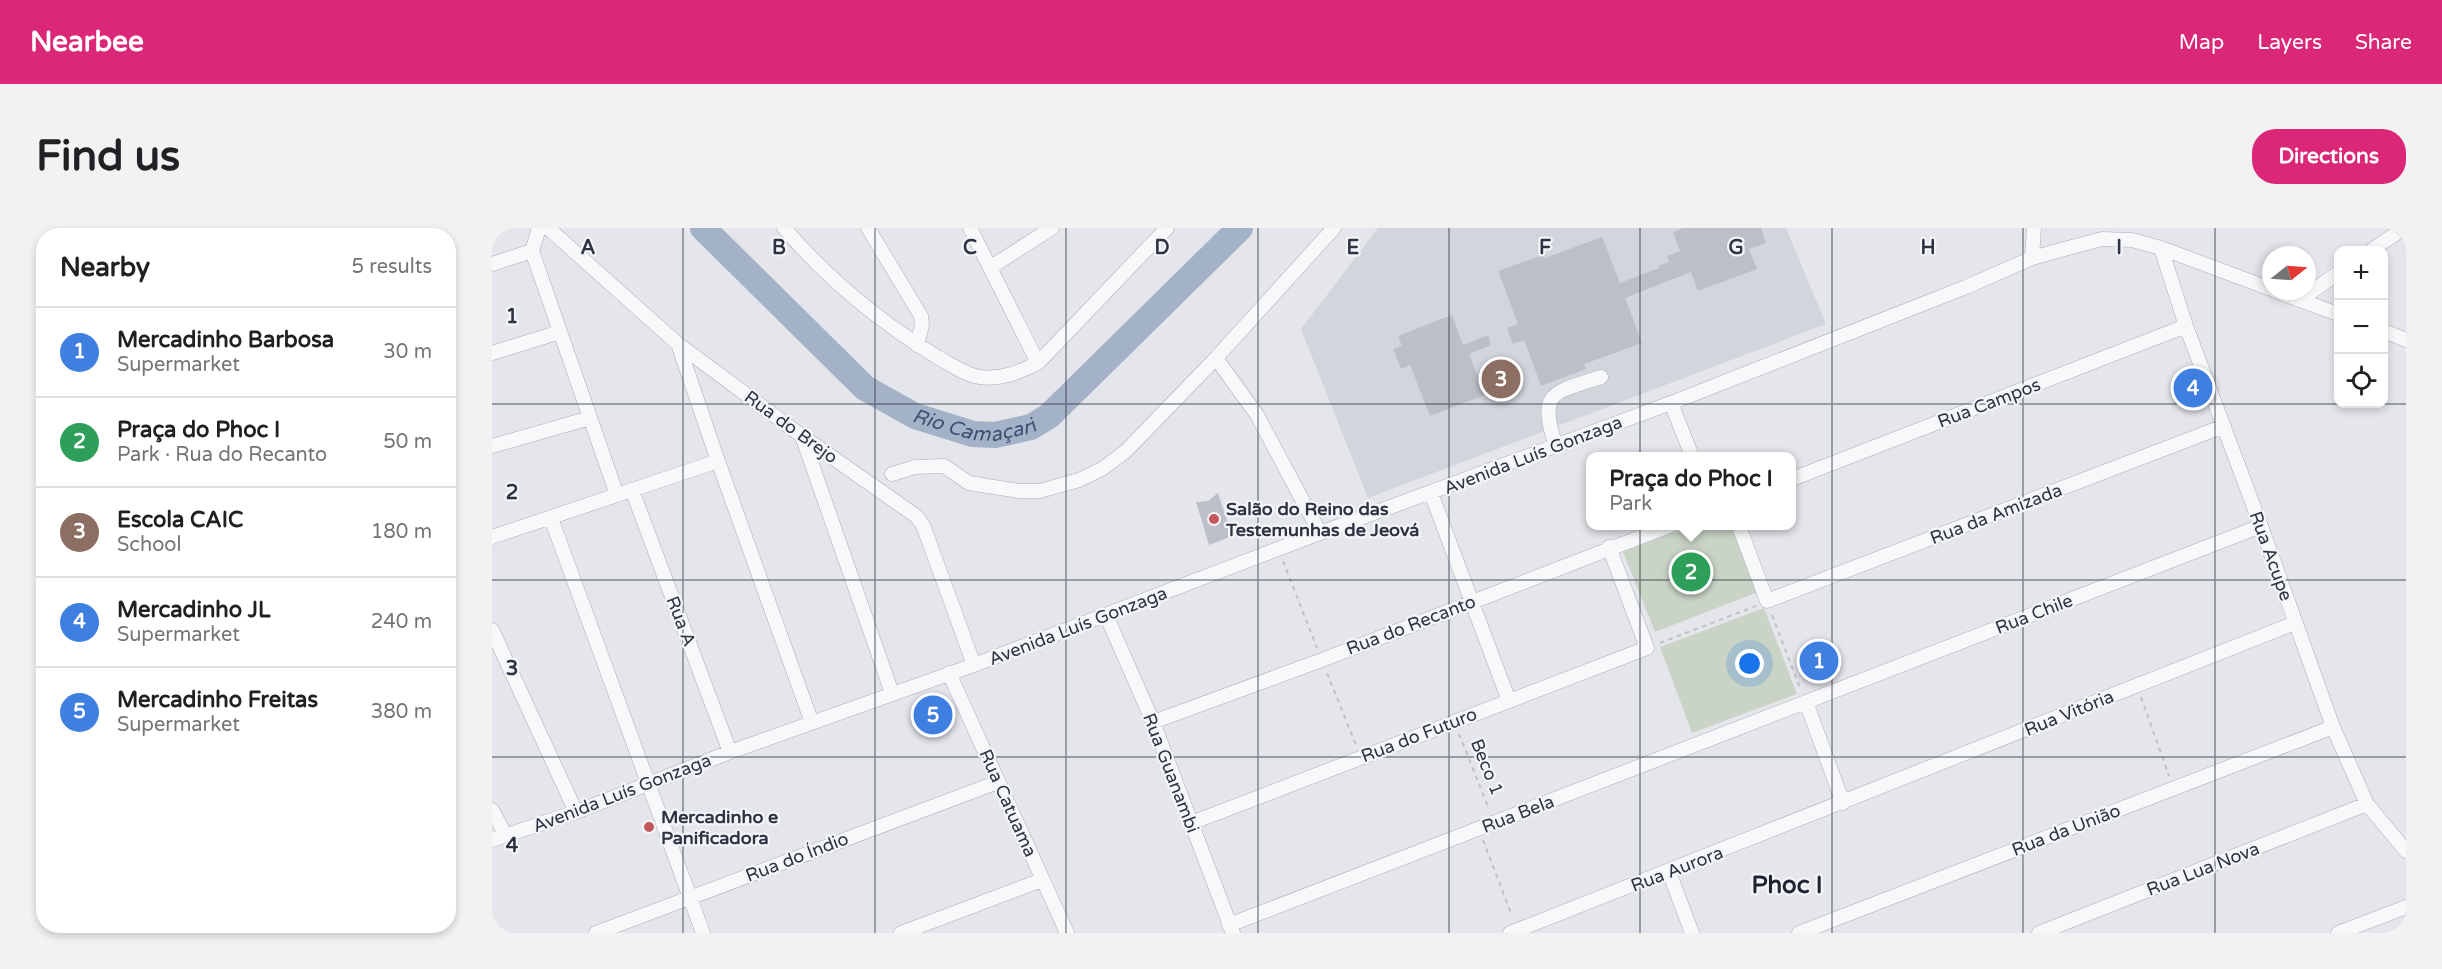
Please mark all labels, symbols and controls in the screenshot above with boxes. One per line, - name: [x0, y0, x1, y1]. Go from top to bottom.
- text: Nearbee: [30, 25, 144, 59]
- text: Map: [2179, 30, 2224, 55]
- text: Layers: [2257, 30, 2322, 55]
- text: Share: [2355, 30, 2412, 55]
- button: Directions: [2252, 129, 2406, 184]
- text: Find us: [36, 131, 180, 182]
- text: A: [581, 236, 596, 260]
- text: B: [772, 236, 786, 260]
- text: C: [963, 236, 977, 260]
- text: D: [1154, 236, 1170, 260]
- text: E: [1347, 236, 1360, 260]
- text: F: [1539, 236, 1551, 260]
- text: G: [1728, 236, 1744, 260]
- text: H: [1920, 236, 1936, 260]
- text: I: [2116, 236, 2122, 260]
- north arrow: [2262, 246, 2316, 300]
- map controls: [2334, 246, 2388, 408]
- button: +: [2334, 246, 2388, 300]
- text: Nearby: [60, 252, 150, 283]
- text: 5 results: [352, 255, 432, 279]
- button: −: [2334, 300, 2388, 354]
- text: 1: [506, 305, 518, 329]
- text: Mercadinho Barbosa: [117, 327, 334, 353]
- text: 1: [73, 340, 86, 364]
- text: 30 m: [383, 340, 432, 364]
- text: Supermarket: [117, 353, 240, 377]
- button: locate: [2334, 354, 2388, 408]
- pin: 3: [1482, 356, 1520, 402]
- pin: 4: [2174, 366, 2212, 410]
- street label: Rua Campos: [1934, 373, 2044, 433]
- street label: Rua do Brejo: [740, 386, 842, 468]
- water label: Rio Camaçari: [910, 404, 1044, 448]
- street label: Avenida Luís Gonzaga: [1441, 411, 1625, 499]
- text: Praça do Phoc I: [117, 417, 280, 443]
- text: 2: [73, 430, 86, 454]
- text: 50 m: [383, 430, 432, 454]
- text: Park · Rua do Recanto: [117, 443, 327, 467]
- popup: [1586, 452, 1796, 530]
- text: Praça do Phoc I: [1609, 466, 1773, 492]
- street label: Rua da Amizada: [1927, 479, 2065, 549]
- text: 2: [506, 481, 518, 505]
- text: Park: [1609, 492, 1652, 516]
- place label: Salão do Reino das Testemunhas de Jeová: [1225, 498, 1419, 541]
- text: Escola CAIC: [117, 507, 243, 533]
- street label: Rua Acupe: [2245, 508, 2297, 604]
- marker: Salão do Reino das Testemunhas de Jeová: [1207, 512, 1221, 526]
- text: 3: [73, 520, 86, 544]
- text: 180 m: [371, 520, 432, 544]
- text: School: [117, 533, 181, 557]
- pin: 2: [1672, 550, 1710, 594]
- street label: Avenida Luís Gonzaga: [986, 582, 1170, 670]
- street label: Rua Chile: [1992, 589, 2076, 639]
- street label: Rua do Recanto: [1343, 590, 1479, 660]
- street label: Rua A: [661, 593, 701, 649]
- text: Mercadinho JL: [117, 597, 271, 623]
- text: 4: [73, 610, 86, 634]
- text: 240 m: [371, 610, 432, 634]
- text: Supermarket: [117, 623, 240, 647]
- pin: 1: [1800, 638, 1838, 684]
- your location: [1735, 649, 1764, 678]
- text: 3: [506, 657, 518, 681]
- street label: Rua Vitória: [2021, 685, 2117, 741]
- text: Mercadinho Freitas: [117, 687, 318, 713]
- pin: 5: [914, 692, 952, 738]
- text: 5: [73, 700, 86, 724]
- text: 380 m: [371, 700, 432, 724]
- street label: Rua do Futuro: [1358, 703, 1480, 767]
- street label: Rua Guanambi: [1138, 710, 1204, 836]
- text: Supermarket: [117, 713, 240, 737]
- street label: Beco 1: [1466, 736, 1508, 798]
- street label: Rua Catuama: [974, 746, 1042, 860]
- street label: Avenida Luís Gonzaga: [530, 749, 714, 837]
- street label: Rua Bela: [1479, 790, 1557, 838]
- street label: Rua da União: [2009, 799, 2123, 861]
- place label: Mercadinho e Panificadora: [661, 806, 778, 849]
- marker: Mercadinho e Panificadora: [642, 820, 656, 834]
- street label: Rua do Índio: [743, 827, 852, 887]
- text: 4: [506, 834, 519, 858]
- street label: Rua Lua Nova: [2143, 837, 2263, 901]
- street label: Rua Aurora: [1628, 841, 1726, 897]
- district label: Phoc I: [1751, 871, 1823, 900]

